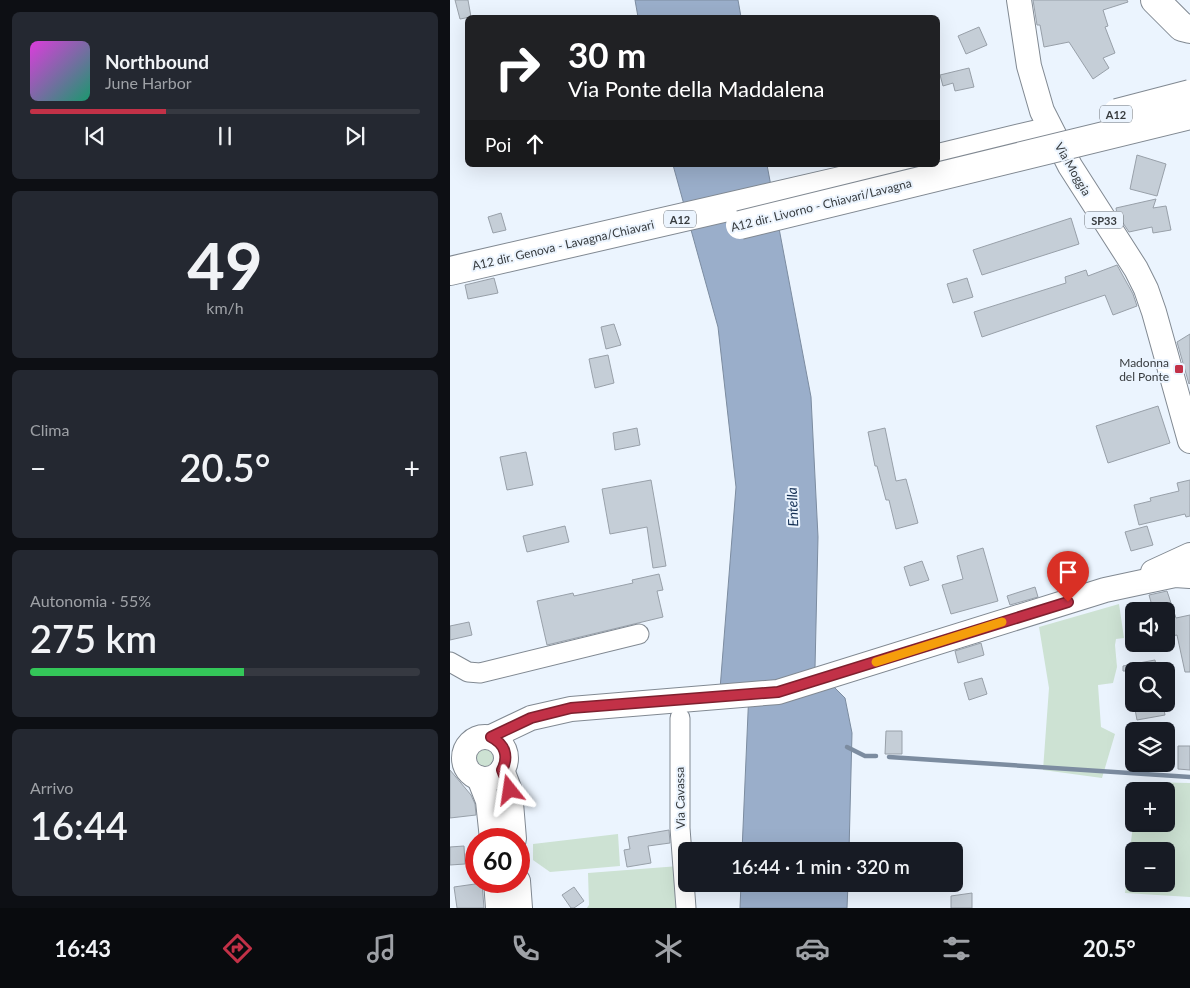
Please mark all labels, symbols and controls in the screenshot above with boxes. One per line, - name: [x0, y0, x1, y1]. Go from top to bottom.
- text: 30 m: [568, 33, 646, 75]
- icon: right: [485, 35, 550, 100]
- text: Northbound: [105, 50, 209, 73]
- text: June Harbor: [105, 73, 192, 92]
- text: Via Ponte della Maddalena: [568, 75, 825, 102]
- road number: A12: [1100, 106, 1132, 122]
- icon: previous: [81, 122, 109, 150]
- icon: pause: [211, 122, 239, 150]
- icon: next: [341, 122, 369, 150]
- icon: ahead: [521, 130, 549, 158]
- text: Poi: [485, 133, 511, 156]
- street label: Via Moggia: [1052, 140, 1094, 198]
- street label: A12 dir. Livorno - Chiavari/Lavagna: [729, 175, 913, 235]
- road number: A12: [664, 210, 696, 228]
- road number: SP33: [1085, 212, 1123, 228]
- street label: A12 dir. Genova - Lavagna/Chiavari: [470, 217, 656, 273]
- text: 49: [187, 226, 263, 304]
- text: km/h: [206, 298, 244, 317]
- place label: Madonna del Ponte: [1119, 355, 1169, 384]
- marker: Madonna del Ponte: [1173, 363, 1185, 375]
- text: Clima: [30, 420, 69, 439]
- text: 20.5°: [180, 444, 270, 490]
- text: −: [30, 451, 46, 485]
- text: +: [404, 451, 420, 485]
- water label: Entella: [783, 487, 801, 527]
- pin: [1047, 551, 1089, 602]
- icon: arrive: [1054, 558, 1082, 586]
- text: Autonomia · 55%: [30, 591, 151, 610]
- map controls: [1125, 602, 1175, 892]
- button: sound: [1125, 602, 1175, 652]
- text: 275 km: [30, 615, 157, 661]
- button: search: [1125, 662, 1175, 712]
- button: layers: [1125, 722, 1175, 772]
- position arrow: [483, 763, 535, 815]
- street label: Via Cavassa: [672, 767, 688, 829]
- text: Arrivo: [30, 778, 73, 797]
- button: +: [1125, 782, 1175, 832]
- text: 16:44: [30, 802, 128, 848]
- speed limit sign: 60: [465, 828, 530, 893]
- button: −: [1125, 842, 1175, 892]
- text: 16:44 · 1 min · 320 m: [731, 855, 910, 878]
- icon: directions: [220, 931, 255, 966]
- icon: music: [364, 931, 399, 966]
- icon: phone: [508, 931, 543, 966]
- icon: climate: [651, 931, 686, 966]
- icon: car: [795, 931, 830, 966]
- icon: filters: [939, 931, 974, 966]
- text: 16:43: [54, 935, 111, 962]
- text: 20.5°: [1083, 935, 1136, 962]

